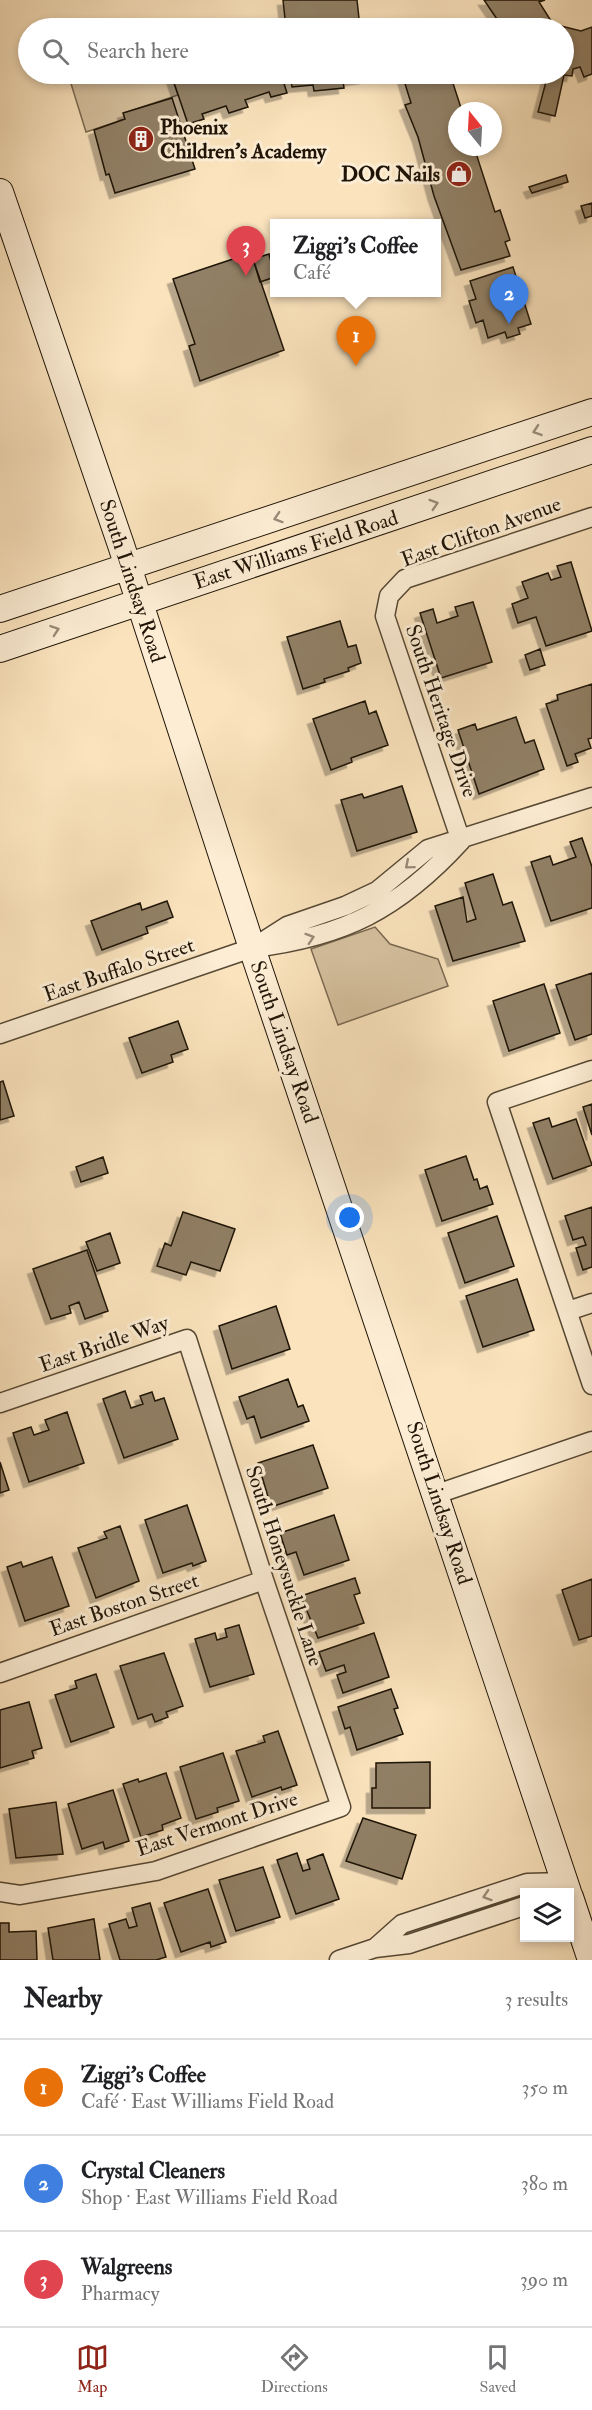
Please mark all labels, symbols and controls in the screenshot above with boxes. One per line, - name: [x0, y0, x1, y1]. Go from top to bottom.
- search box: [18, 18, 574, 84]
- icon: search: [39, 35, 72, 68]
- text: Search here: [87, 37, 189, 65]
- north arrow: [448, 102, 502, 156]
- place label: Phoenix Children's Academy: [160, 114, 327, 165]
- building icon: Phoenix Children's Academy: [126, 124, 156, 154]
- shop icon: DOC Nails: [444, 159, 474, 189]
- place label: DOC Nails: [341, 161, 440, 188]
- popup: [270, 219, 441, 297]
- pin: 3: [226, 226, 266, 276]
- text: Ziggi's Coffee: [293, 232, 418, 260]
- text: Café: [293, 260, 331, 285]
- pin: 2: [490, 274, 528, 324]
- pin: 1: [336, 316, 376, 366]
- one-way arrow: [532, 424, 543, 436]
- street label: East Clifton Avenue: [397, 490, 565, 573]
- street label: South Lindsay Road: [93, 496, 171, 667]
- one-way arrow: [428, 498, 439, 511]
- street label: East Williams Field Road: [190, 504, 402, 596]
- one-way arrow: [273, 511, 284, 523]
- street label: South Heritage Drive: [399, 621, 483, 801]
- one-way arrow: [49, 625, 60, 638]
- one-way arrow: [405, 858, 416, 869]
- street label: East Buffalo Street: [40, 931, 198, 1008]
- one-way arrow: [304, 933, 315, 945]
- street label: South Lindsay Road: [244, 957, 325, 1127]
- your location: [335, 1203, 364, 1232]
- street label: East Bridle Way: [36, 1309, 173, 1379]
- street label: South Lindsay Road: [400, 1418, 478, 1589]
- street label: South Honeysuckle Lane: [239, 1462, 329, 1670]
- street label: East Boston Street: [46, 1567, 202, 1643]
- street label: East Vermont Drive: [133, 1785, 301, 1863]
- one-way arrow: [482, 1888, 493, 1901]
- map controls: [520, 1888, 574, 1942]
- button: layers: [520, 1888, 574, 1942]
- text: Nearby: [24, 1983, 102, 2015]
- text: 3 results: [505, 1987, 568, 2012]
- text: Ziggi's Coffee: [81, 2061, 206, 2089]
- text: 1: [40, 2075, 47, 2100]
- text: 350 m: [522, 2075, 568, 2100]
- text: Café · East Williams Field Road: [81, 2089, 334, 2114]
- text: Crystal Cleaners: [81, 2157, 225, 2185]
- text: 2: [38, 2171, 49, 2196]
- text: 380 m: [521, 2171, 568, 2196]
- text: Shop · East Williams Field Road: [81, 2185, 338, 2210]
- text: Walgreens: [81, 2253, 172, 2281]
- text: 3: [40, 2267, 47, 2292]
- text: 390 m: [520, 2267, 568, 2292]
- text: Pharmacy: [81, 2281, 159, 2306]
- tab: Map: [76, 2341, 109, 2397]
- tab: Directions: [261, 2341, 328, 2397]
- tab: Saved: [480, 2341, 516, 2397]

